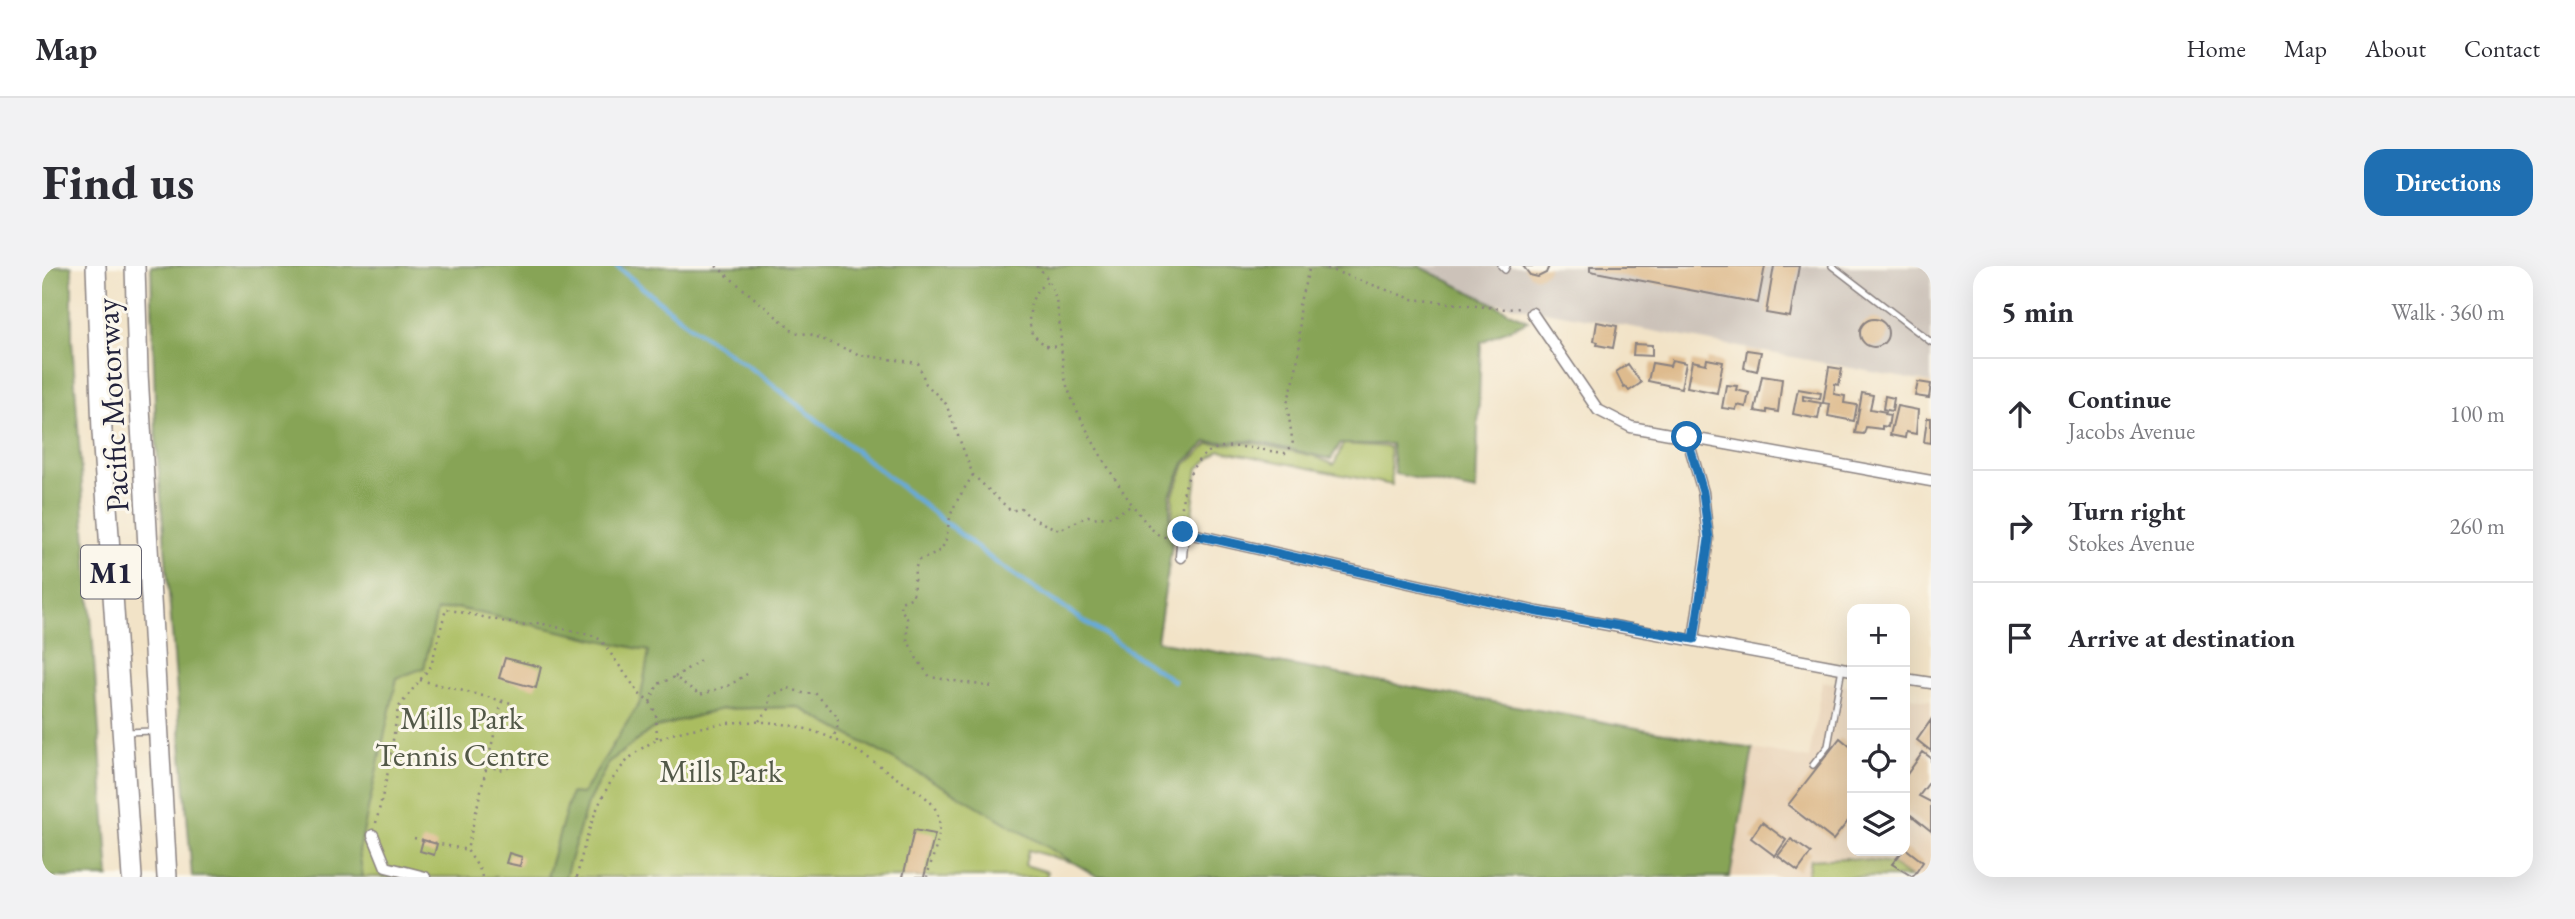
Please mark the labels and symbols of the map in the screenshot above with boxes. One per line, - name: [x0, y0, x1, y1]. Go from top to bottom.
- street label: Pacific Motorway: [85, 296, 139, 513]
- route start: [1671, 421, 1702, 452]
- route end: [1167, 516, 1198, 547]
- road number: M1: [81, 546, 141, 598]
- park label: Mills Park Tennis Centre: [375, 697, 549, 776]
- park label: Mills Park: [659, 750, 784, 792]

